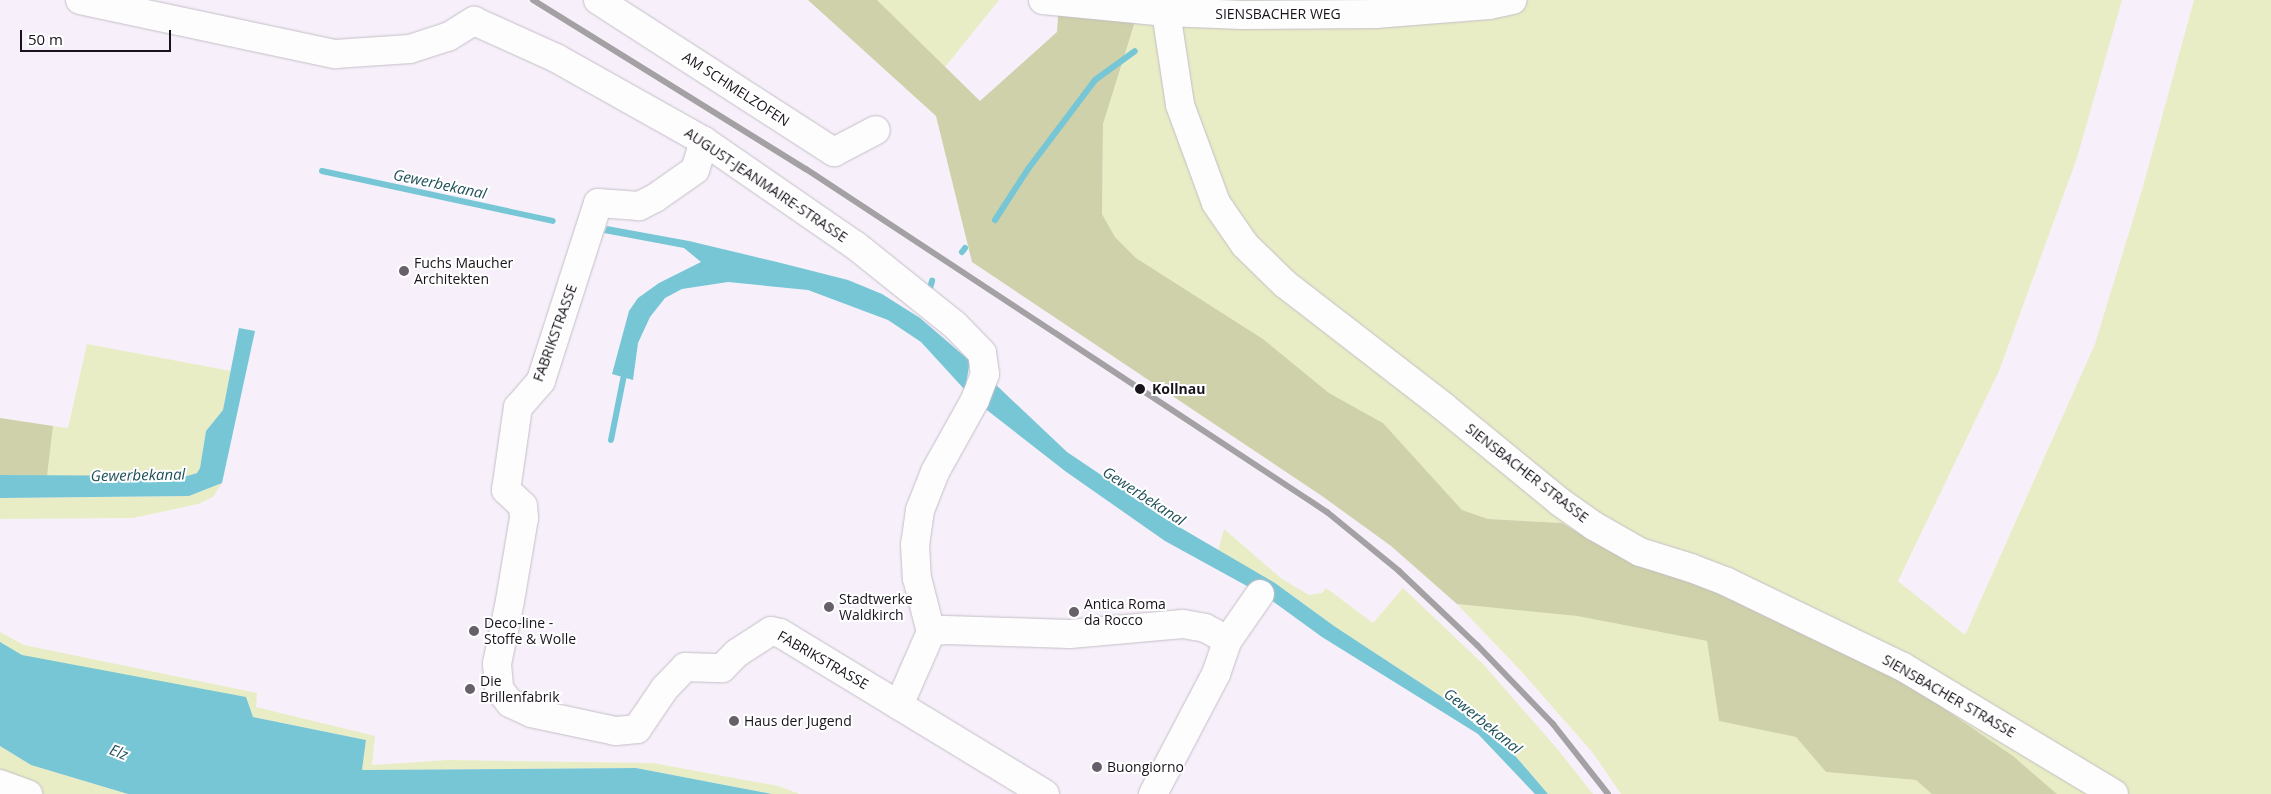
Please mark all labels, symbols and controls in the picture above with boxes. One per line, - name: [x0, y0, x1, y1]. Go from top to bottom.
- street label: SIENSBACHER WEG: [1215, 6, 1341, 22]
- scale bar: [22, 20, 174, 52]
- text: 50 m: [28, 29, 63, 49]
- street label: AM SCHMELZOFEN: [679, 48, 793, 130]
- street label: AUGUST-JEANMAIRE-STRASSE: [681, 124, 851, 246]
- water label: Gewerbekanal: [392, 165, 488, 203]
- place label: Fuchs Maucher Architekten: [414, 255, 513, 288]
- marker: Fuchs Maucher Architekten: [398, 265, 410, 277]
- street label: FABRIKSTRASSE: [530, 282, 580, 384]
- marker: Kollnau: [1132, 381, 1148, 397]
- place label: Kollnau: [1152, 381, 1205, 397]
- street label: SIENSBACHER STRASSE: [1462, 420, 1592, 526]
- water label: Gewerbekanal: [1099, 463, 1189, 529]
- water label: Gewerbekanal: [91, 465, 185, 485]
- place label: Stadtwerke Waldkirch: [839, 591, 913, 624]
- place label: Antica Roma da Rocco: [1084, 596, 1166, 628]
- marker: Stadtwerke Waldkirch: [823, 601, 835, 613]
- marker: Antica Roma da Rocco: [1068, 606, 1080, 618]
- place label: Deco-line - Stoffe & Wolle: [484, 615, 576, 648]
- marker: Deco-line - Stoffe & Wolle: [468, 625, 480, 637]
- street label: FABRIKSTRASSE: [775, 627, 871, 693]
- street label: SIENSBACHER STRASSE: [1880, 651, 2018, 741]
- place label: Die Brillenfabrik: [480, 673, 559, 706]
- marker: Die Brillenfabrik: [464, 683, 476, 695]
- water label: Gewerbekanal: [1441, 684, 1525, 758]
- place label: Haus der Jugend: [744, 713, 852, 729]
- marker: Haus der Jugend: [728, 715, 740, 727]
- water label: Elz: [107, 740, 131, 764]
- place label: Buongiorno: [1107, 759, 1184, 775]
- marker: Buongiorno: [1091, 761, 1103, 773]

